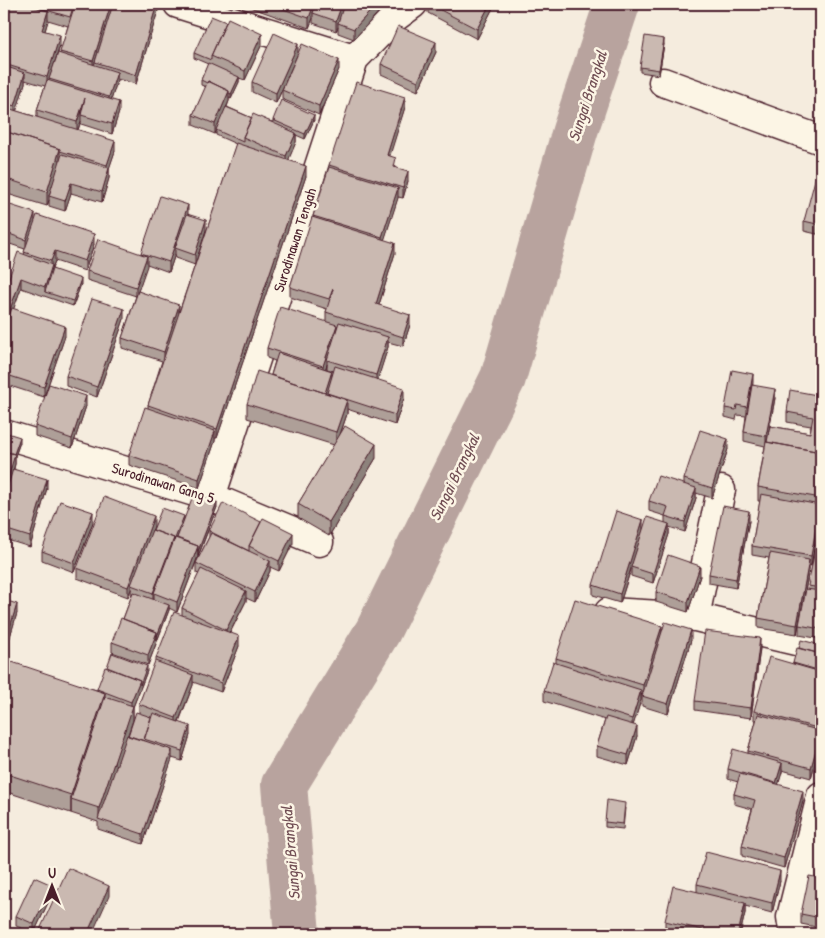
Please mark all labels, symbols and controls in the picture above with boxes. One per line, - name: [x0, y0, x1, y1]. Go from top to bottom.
- water label: Sungai Brangkal: [562, 47, 612, 144]
- street label: Surodinawan Tengah: [268, 185, 321, 295]
- water label: Sungai Brangkal: [424, 429, 485, 524]
- street label: Surodinawan Gang 5: [109, 457, 218, 508]
- water label: Sungai Brangkal: [275, 805, 305, 901]
- north arrow: [28, 860, 78, 910]
- text: U: [48, 863, 56, 882]

